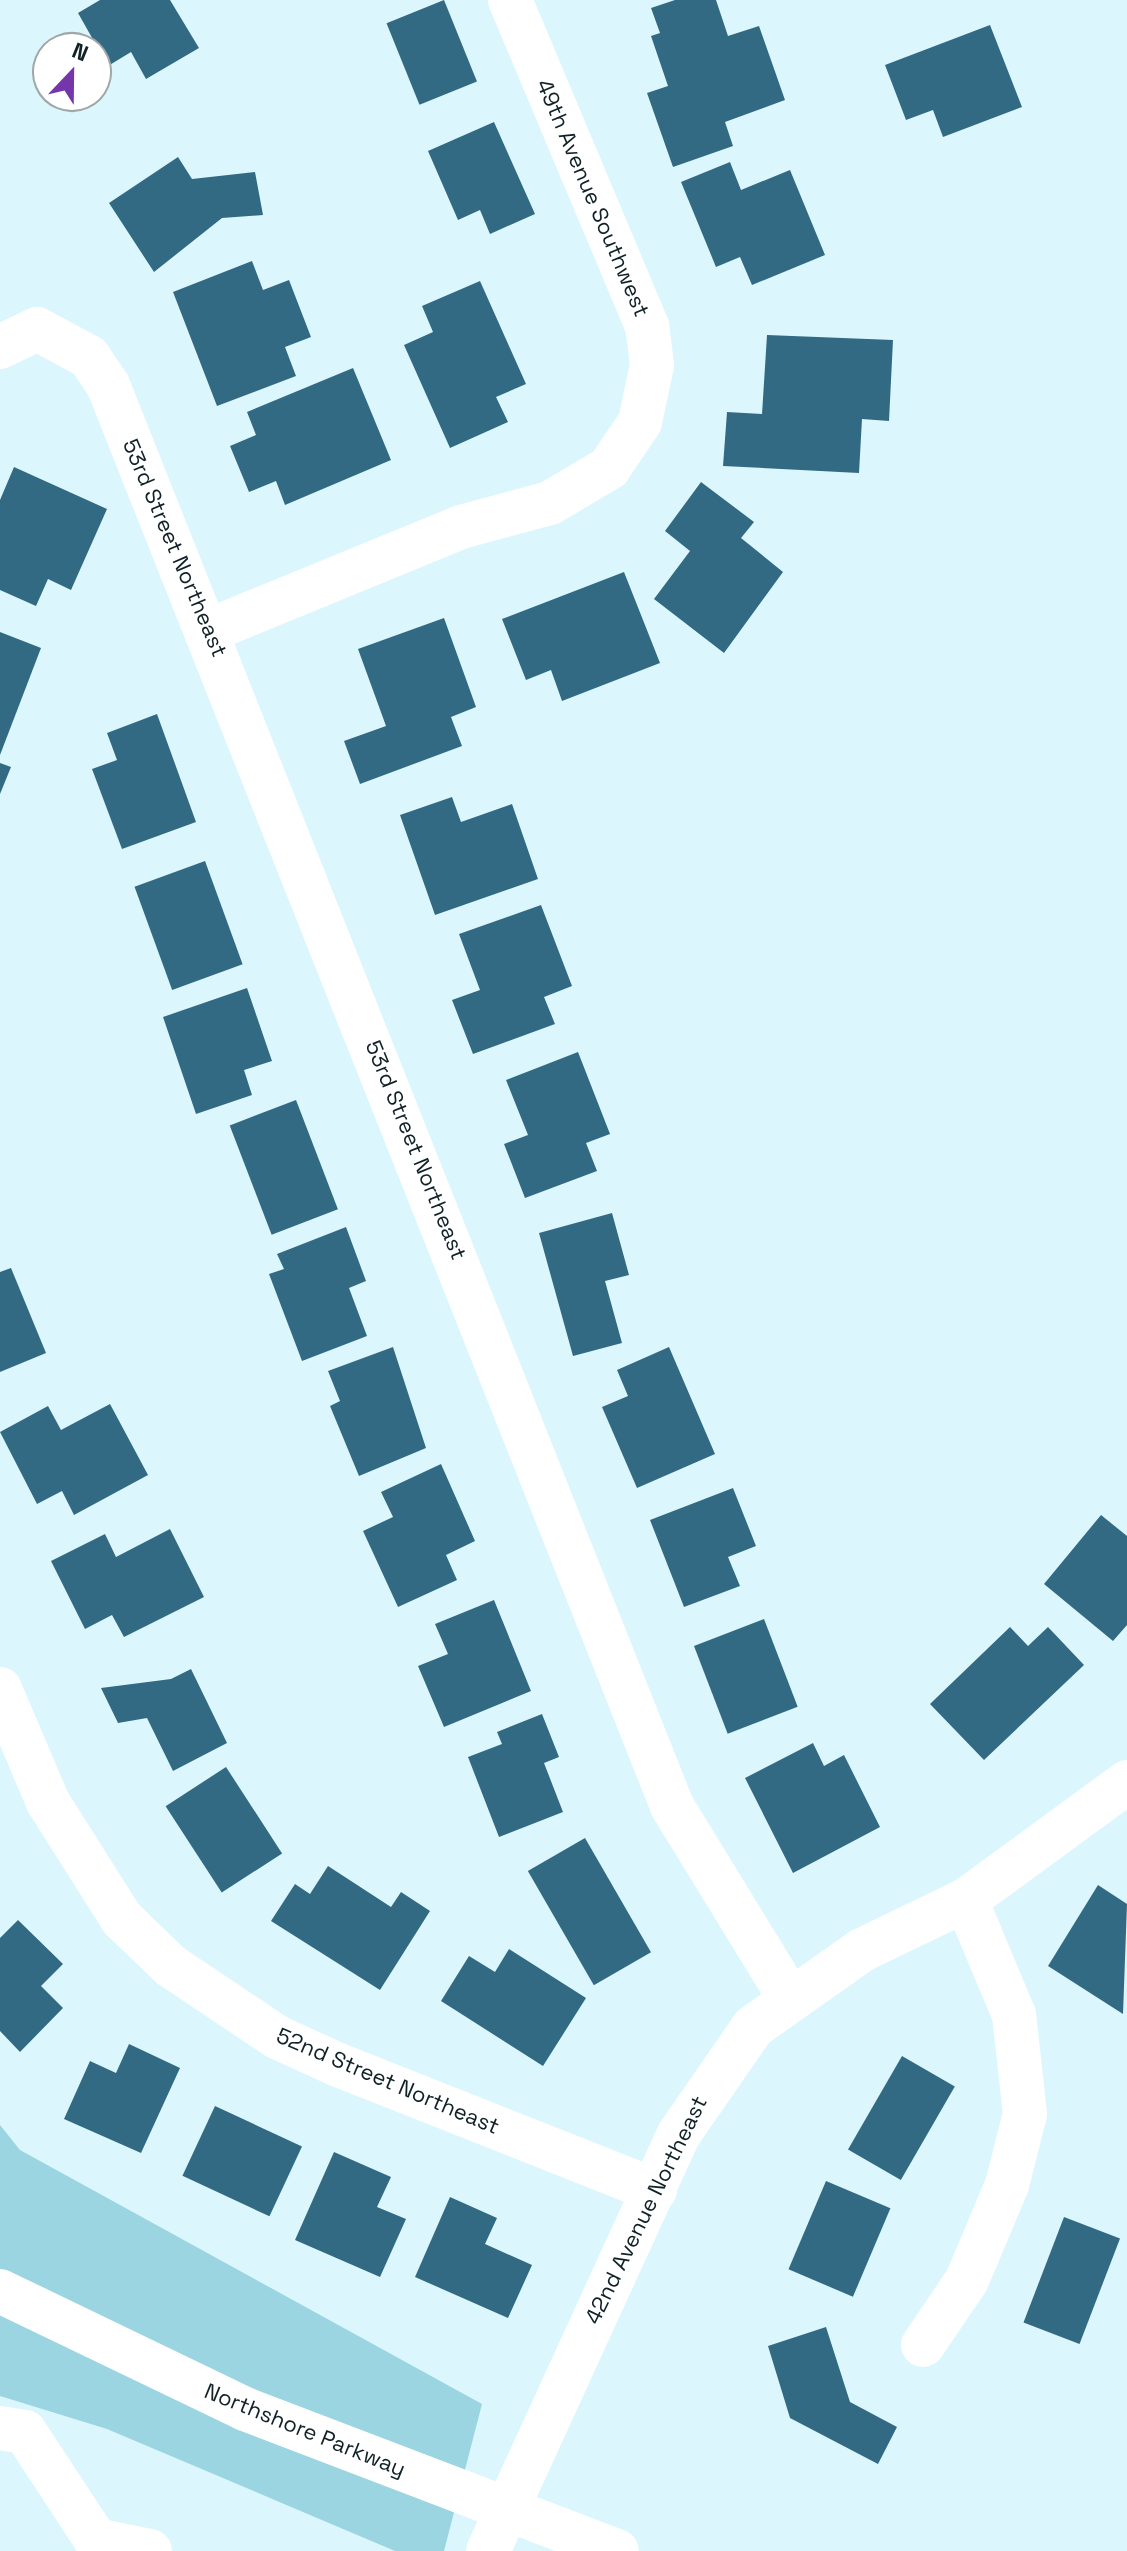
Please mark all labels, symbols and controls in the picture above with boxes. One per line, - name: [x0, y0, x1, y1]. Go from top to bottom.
- north arrow: [32, 32, 112, 112]
- text: N: [68, 36, 92, 67]
- street label: 49th Avenue Southwest: [531, 75, 655, 321]
- street label: 53rd Street Northeast: [117, 435, 233, 661]
- street label: 53rd Street Northeast: [360, 1036, 472, 1264]
- street label: 52nd Street Northeast: [273, 2022, 503, 2140]
- street label: 42nd Avenue Northeast: [579, 2091, 713, 2329]
- street label: Northshore Parkway: [201, 2378, 409, 2482]

